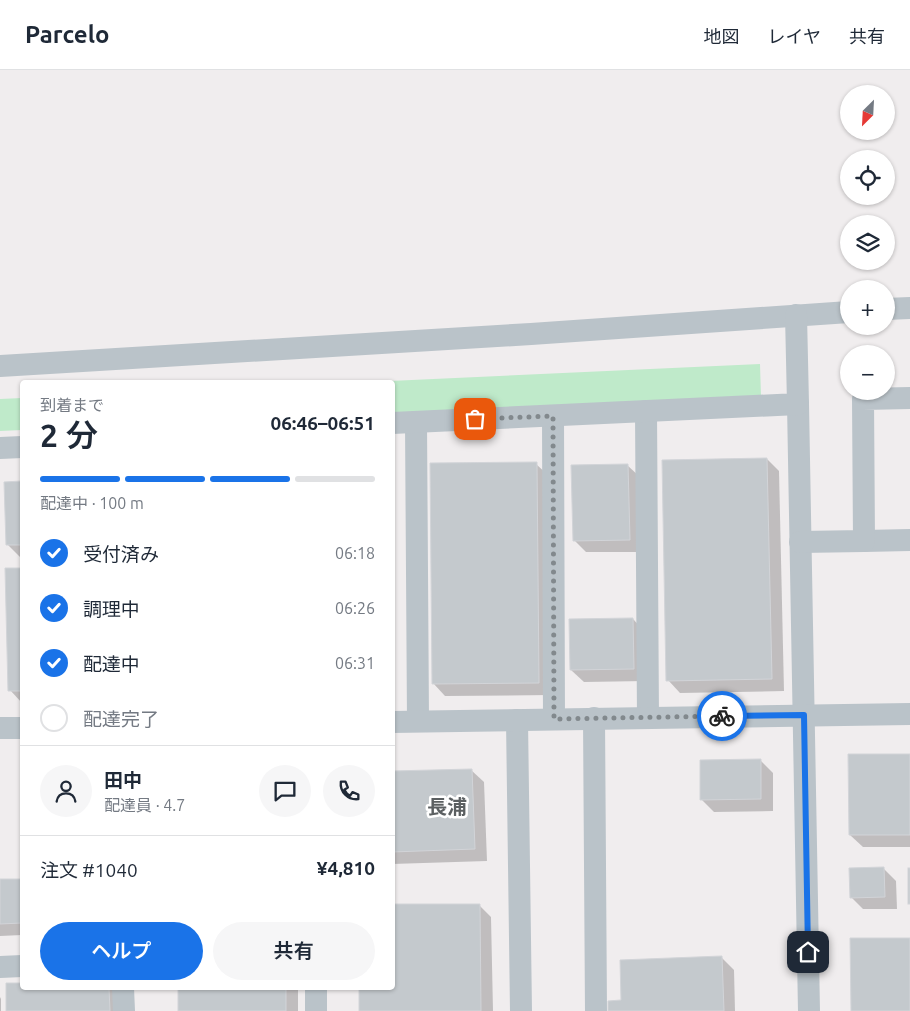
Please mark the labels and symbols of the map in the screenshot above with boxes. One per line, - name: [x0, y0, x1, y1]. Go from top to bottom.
- north arrow: [840, 85, 895, 140]
- pin: [454, 398, 496, 440]
- courier: [697, 691, 747, 741]
- district label: 長浦: [427, 795, 467, 818]
- pin: [787, 931, 829, 973]

